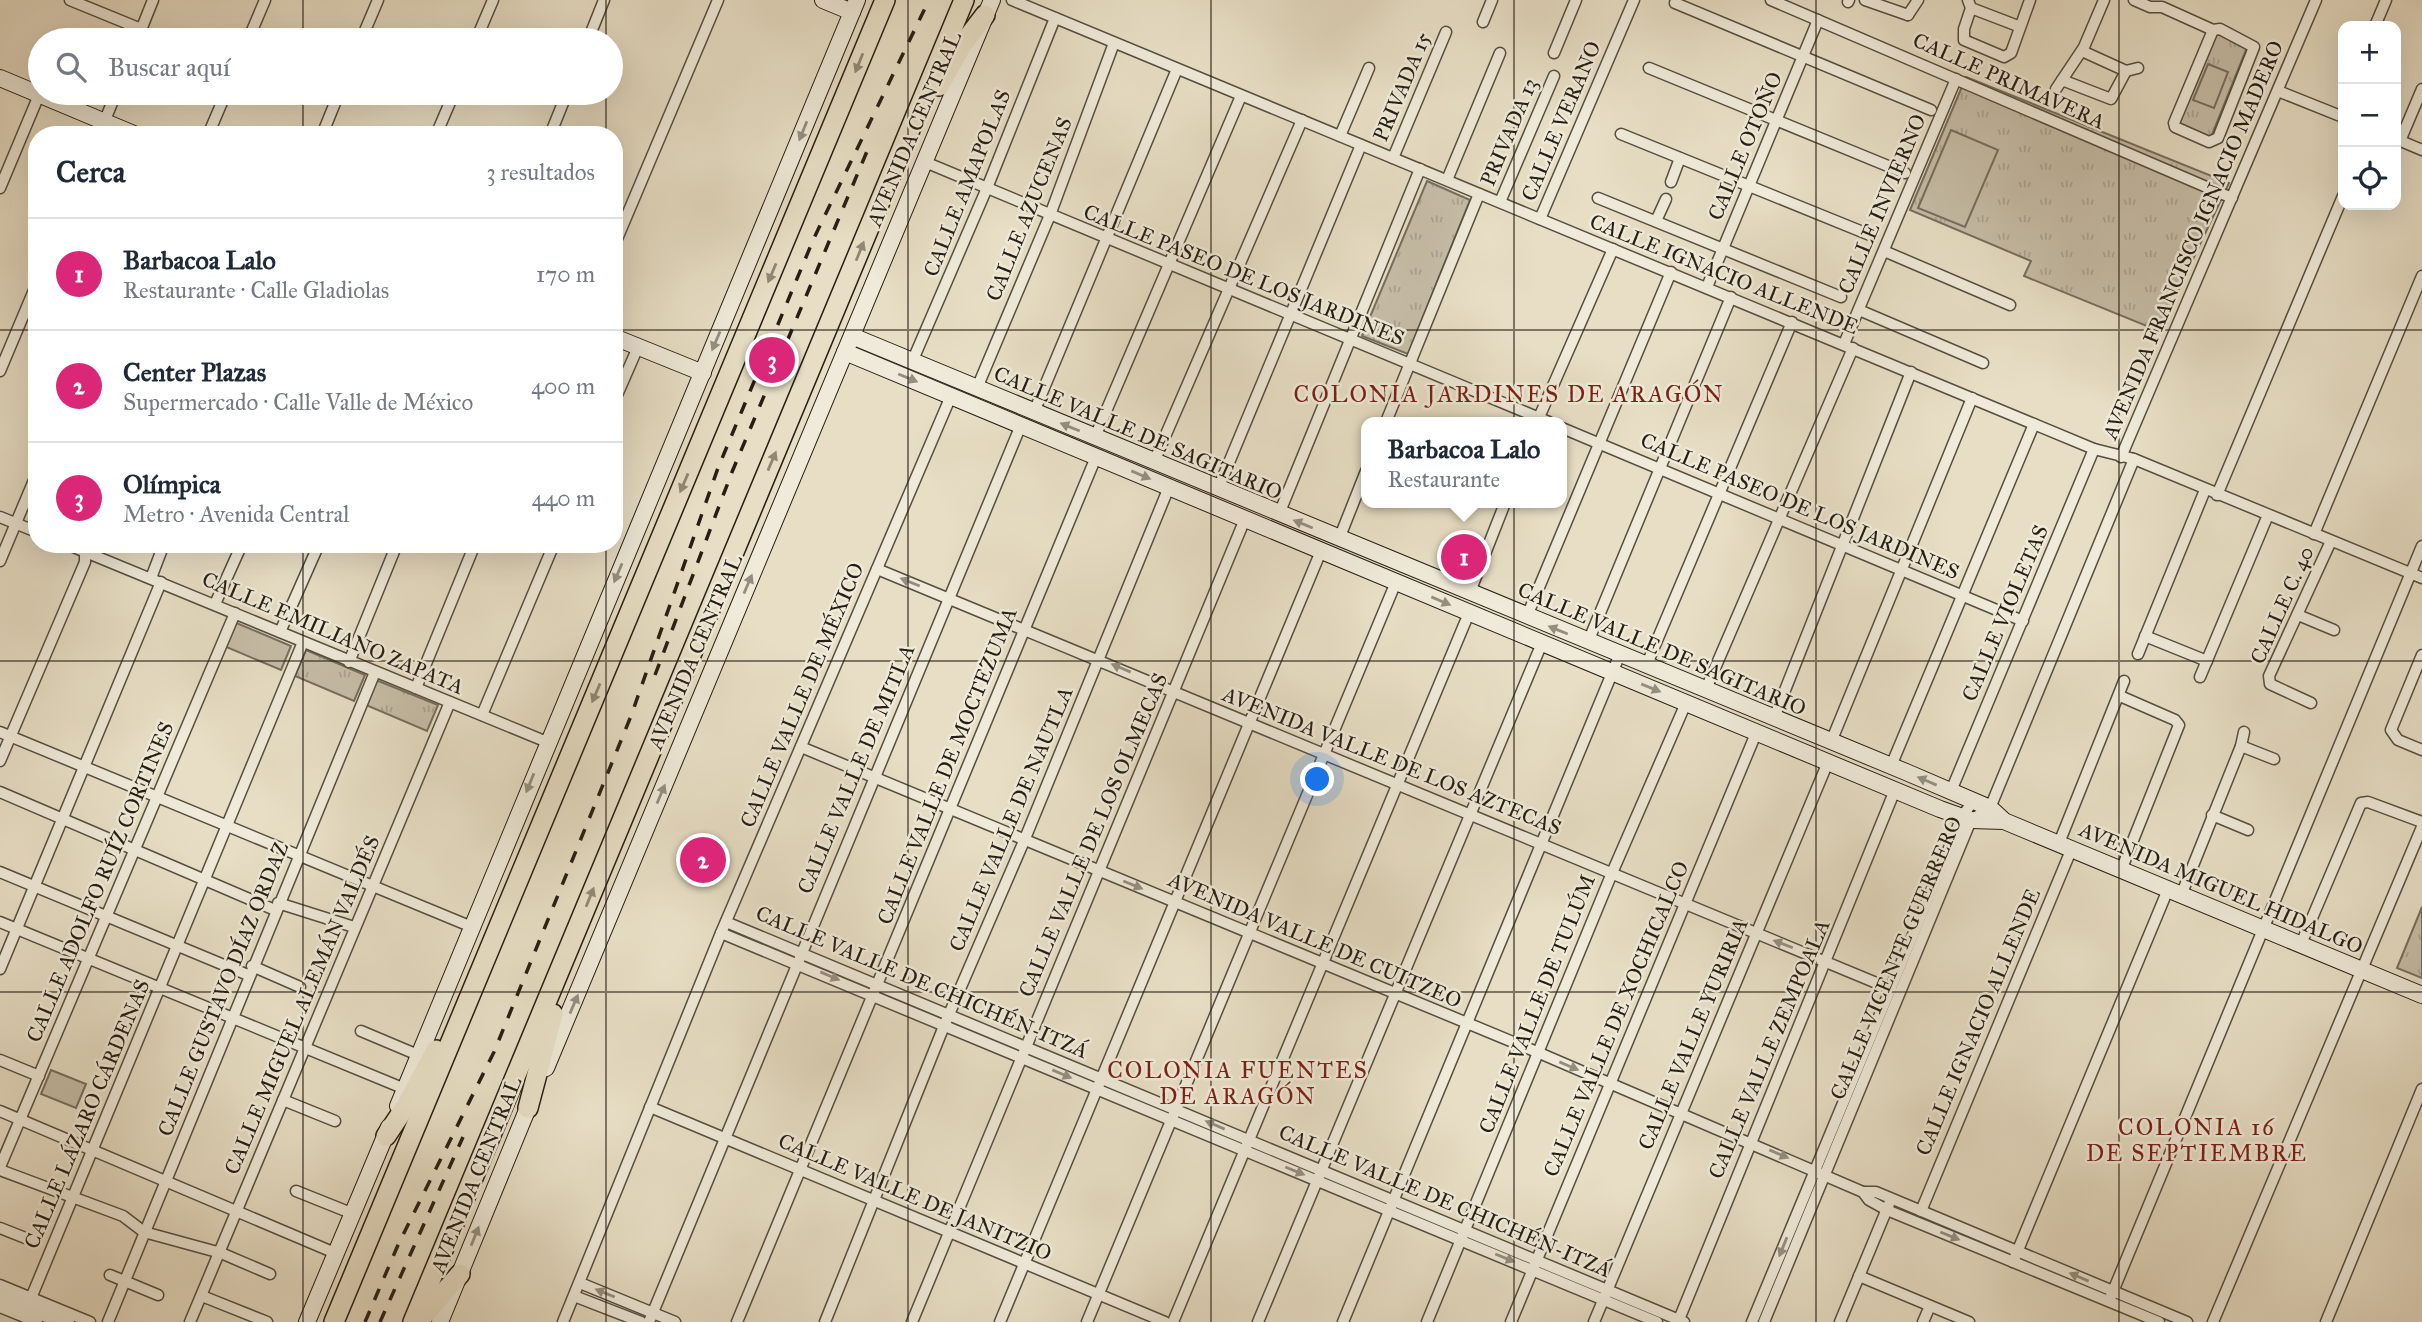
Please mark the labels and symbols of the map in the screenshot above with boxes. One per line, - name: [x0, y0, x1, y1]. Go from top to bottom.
- street label: AVENIDA CENTRAL: [861, 27, 967, 232]
- street label: CALLE PRIMAVERA: [1909, 27, 2109, 135]
- street label: PRIVADA 15: [1367, 28, 1437, 145]
- street label: CALLE VERANO: [1516, 37, 1606, 205]
- street label: AVENIDA FRANCISCO IGNACIO MADERO: [2096, 37, 2289, 444]
- one-way arrow: [854, 53, 865, 74]
- street label: CALLE OTOÑO: [1702, 68, 1788, 224]
- street label: PRIVADA 13: [1475, 74, 1543, 190]
- street label: CALLE AMAPOLAS: [918, 86, 1016, 280]
- street label: CALLE INVIERNO: [1832, 110, 1932, 298]
- street label: CALLE AZUCENAS: [980, 113, 1078, 305]
- one-way arrow: [797, 121, 809, 141]
- street label: CALLE PASEO DE LOS JARDINES: [1080, 199, 1408, 351]
- street label: CALLE IGNACIO ALLENDE: [1586, 208, 1862, 340]
- one-way arrow: [854, 240, 865, 261]
- one-way arrow: [766, 263, 777, 284]
- one-way arrow: [710, 331, 721, 352]
- pin: 3: [749, 334, 795, 386]
- street label: CALLE VALLE DE SAGITARIO: [990, 360, 1286, 506]
- one-way arrow: [898, 373, 919, 384]
- district label: COLONIA JARDINES DE ARAGÓN: [1293, 379, 1725, 408]
- one-way arrow: [1060, 421, 1081, 432]
- street label: CALLE PASEO DE LOS JARDINES: [1637, 427, 1963, 585]
- one-way arrow: [766, 451, 778, 471]
- one-way arrow: [1130, 470, 1151, 481]
- one-way arrow: [678, 473, 690, 493]
- one-way arrow: [1292, 518, 1313, 529]
- street label: CALLE VIOLETAS: [1956, 521, 2054, 705]
- pin: 1: [1441, 531, 1487, 583]
- street label: CALLE C. 40: [2244, 542, 2320, 668]
- street label: AVENIDA CENTRAL: [642, 550, 748, 755]
- street label: CALLE VALLE DE MÉXICO: [733, 558, 870, 831]
- one-way arrow: [612, 563, 623, 584]
- street label: CALLE EMILIANO ZAPATA: [198, 566, 468, 700]
- one-way arrow: [742, 573, 753, 594]
- street label: CALLE VALLE DE SAGITARIO: [1514, 576, 1810, 722]
- one-way arrow: [900, 577, 921, 588]
- one-way arrow: [1431, 595, 1451, 607]
- street label: CALLE VALLE DE MOCTEZUMA: [871, 604, 1023, 928]
- one-way arrow: [1548, 624, 1569, 635]
- street label: CALLE VALLE DE MITLA: [792, 640, 920, 898]
- one-way arrow: [1110, 663, 1131, 674]
- street label: CALLE VALLE DE LOS OLMECAS: [1013, 669, 1173, 1001]
- street label: AVENIDA VALLE DE LOS AZTECAS: [1218, 681, 1565, 841]
- one-way arrow: [590, 682, 601, 703]
- street label: CALLE VALLE DE NAUTLA: [943, 683, 1079, 955]
- one-way arrow: [1640, 683, 1661, 694]
- street label: CALLE ADOLFO RUÍZ CORTINES: [20, 718, 179, 1046]
- your location: [1300, 762, 1334, 796]
- one-way arrow: [525, 773, 536, 794]
- one-way arrow: [1917, 775, 1938, 786]
- one-way arrow: [655, 784, 666, 805]
- street label: CALLE VICENTE GUERRERO: [1824, 812, 1968, 1104]
- street label: AVENIDA MIGUEL HIDALGO: [2074, 816, 2367, 960]
- street label: CALLE MIGUEL ALEMÁN VALDÉS: [218, 831, 385, 1178]
- pin: 2: [680, 834, 726, 886]
- street label: CALLE GUSTAVO DÍAZ ORDAZ: [151, 838, 294, 1140]
- street label: CALLE VALLE DE XOCHICALCO: [1538, 857, 1694, 1181]
- street label: AVENIDA VALLE DE CUITZEO: [1163, 866, 1466, 1014]
- street label: CALLE VALLE DE TULÚM: [1472, 870, 1601, 1137]
- one-way arrow: [1122, 880, 1143, 891]
- street label: CALLE IGNACIO ALLENDE: [1910, 885, 2046, 1159]
- one-way arrow: [584, 887, 596, 907]
- street label: CALLE VALLE DE CHICHÉN-ITZÁ: [752, 899, 1093, 1064]
- street label: CALLE VALLE YURIRIA: [1632, 914, 1754, 1154]
- street label: CALLE VALLE ZEMPOALA: [1703, 915, 1835, 1183]
- one-way arrow: [1773, 939, 1794, 950]
- one-way arrow: [820, 970, 840, 982]
- street label: CALLE LÁZARO CÁRDENAS: [18, 975, 156, 1253]
- one-way arrow: [568, 994, 579, 1015]
- district label: COLONIA FUENTES DE ARAGÓN: [1107, 1056, 1369, 1110]
- one-way arrow: [1559, 1061, 1580, 1072]
- one-way arrow: [1052, 1069, 1073, 1080]
- street label: AVENIDA CENTRAL: [424, 1072, 528, 1278]
- district label: COLONIA 16 DE SEPTIEMBRE: [2086, 1113, 2308, 1167]
- street label: CALLE VALLE DE CHICHÉN-ITZÁ: [1275, 1118, 1616, 1283]
- one-way arrow: [1204, 1120, 1225, 1131]
- street label: CALLE VALLE DE JANITZIO: [774, 1128, 1056, 1266]
- one-way arrow: [1769, 1149, 1790, 1160]
- one-way arrow: [1285, 1165, 1306, 1176]
- one-way arrow: [470, 1226, 481, 1247]
- one-way arrow: [1940, 1231, 1961, 1242]
- one-way arrow: [1778, 1236, 1789, 1257]
- one-way arrow: [1494, 1253, 1515, 1264]
- one-way arrow: [2068, 1271, 2089, 1282]
- one-way arrow: [594, 1287, 615, 1298]

